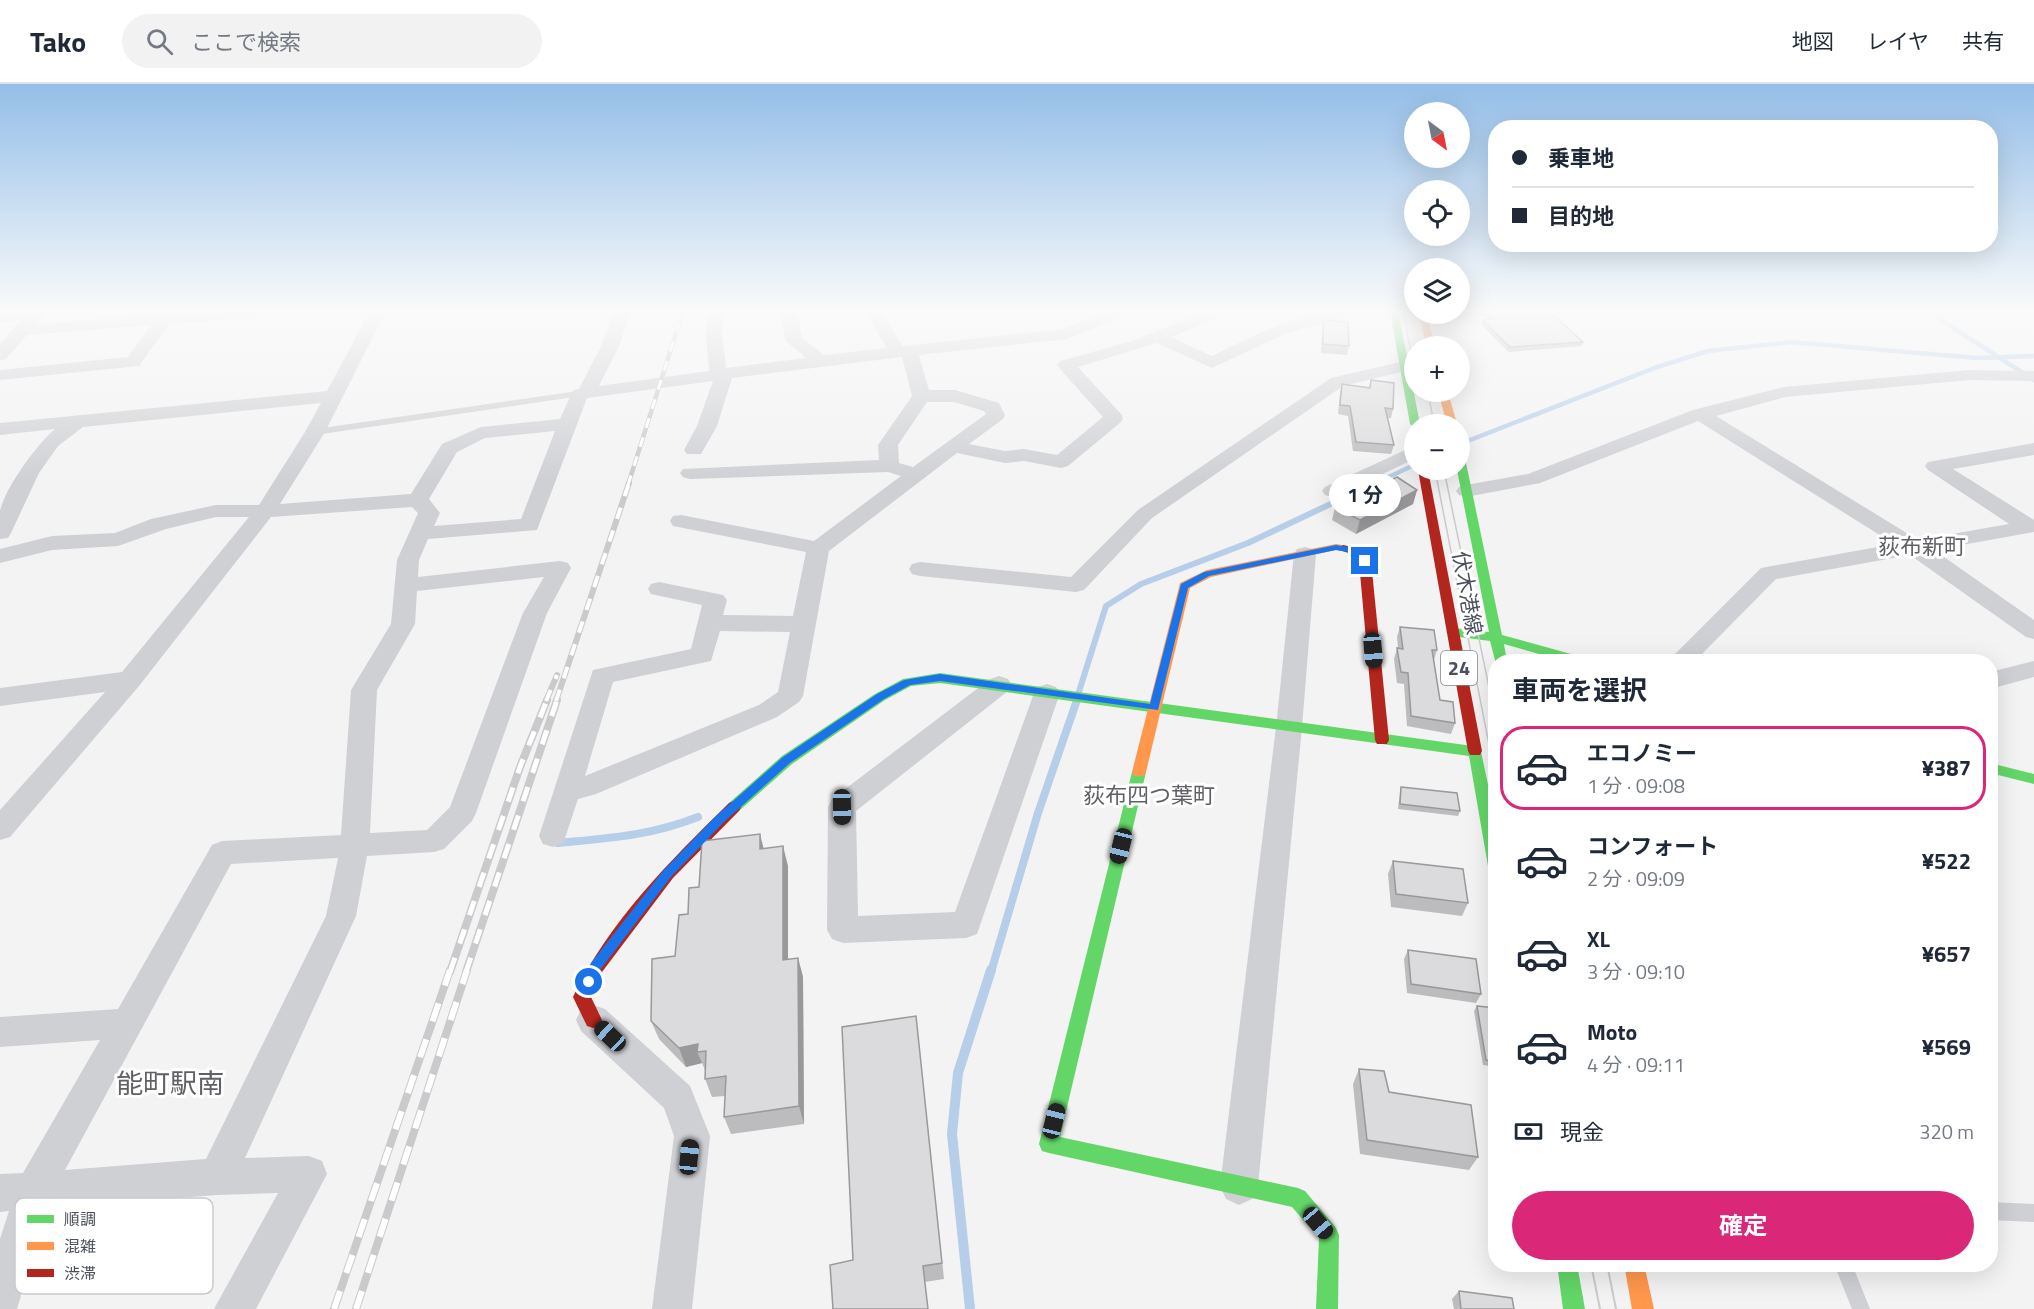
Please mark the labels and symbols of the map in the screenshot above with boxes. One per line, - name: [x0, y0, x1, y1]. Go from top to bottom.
- north arrow: [1404, 102, 1470, 168]
- callout: 1 分: [1329, 474, 1401, 516]
- district label: 荻布新町: [1878, 529, 1966, 563]
- route end: [1351, 547, 1378, 574]
- street label: 伏木港線: [1445, 549, 1491, 637]
- car: [1362, 631, 1384, 669]
- road number: 24: [1441, 651, 1477, 685]
- district label: 荻布四つ葉町: [1083, 778, 1215, 812]
- car: [833, 789, 851, 825]
- car: [1108, 826, 1134, 866]
- route start: [575, 968, 602, 995]
- car: [591, 1017, 629, 1055]
- district label: 能町駅南: [116, 1062, 224, 1103]
- car: [1041, 1101, 1067, 1141]
- car: [678, 1138, 700, 1176]
- legend: [15, 1198, 213, 1294]
- car: [1300, 1203, 1336, 1243]
- text: 順調: [64, 1207, 96, 1231]
- text: 混雑: [64, 1234, 96, 1258]
- text: 渋滞: [64, 1261, 96, 1285]

